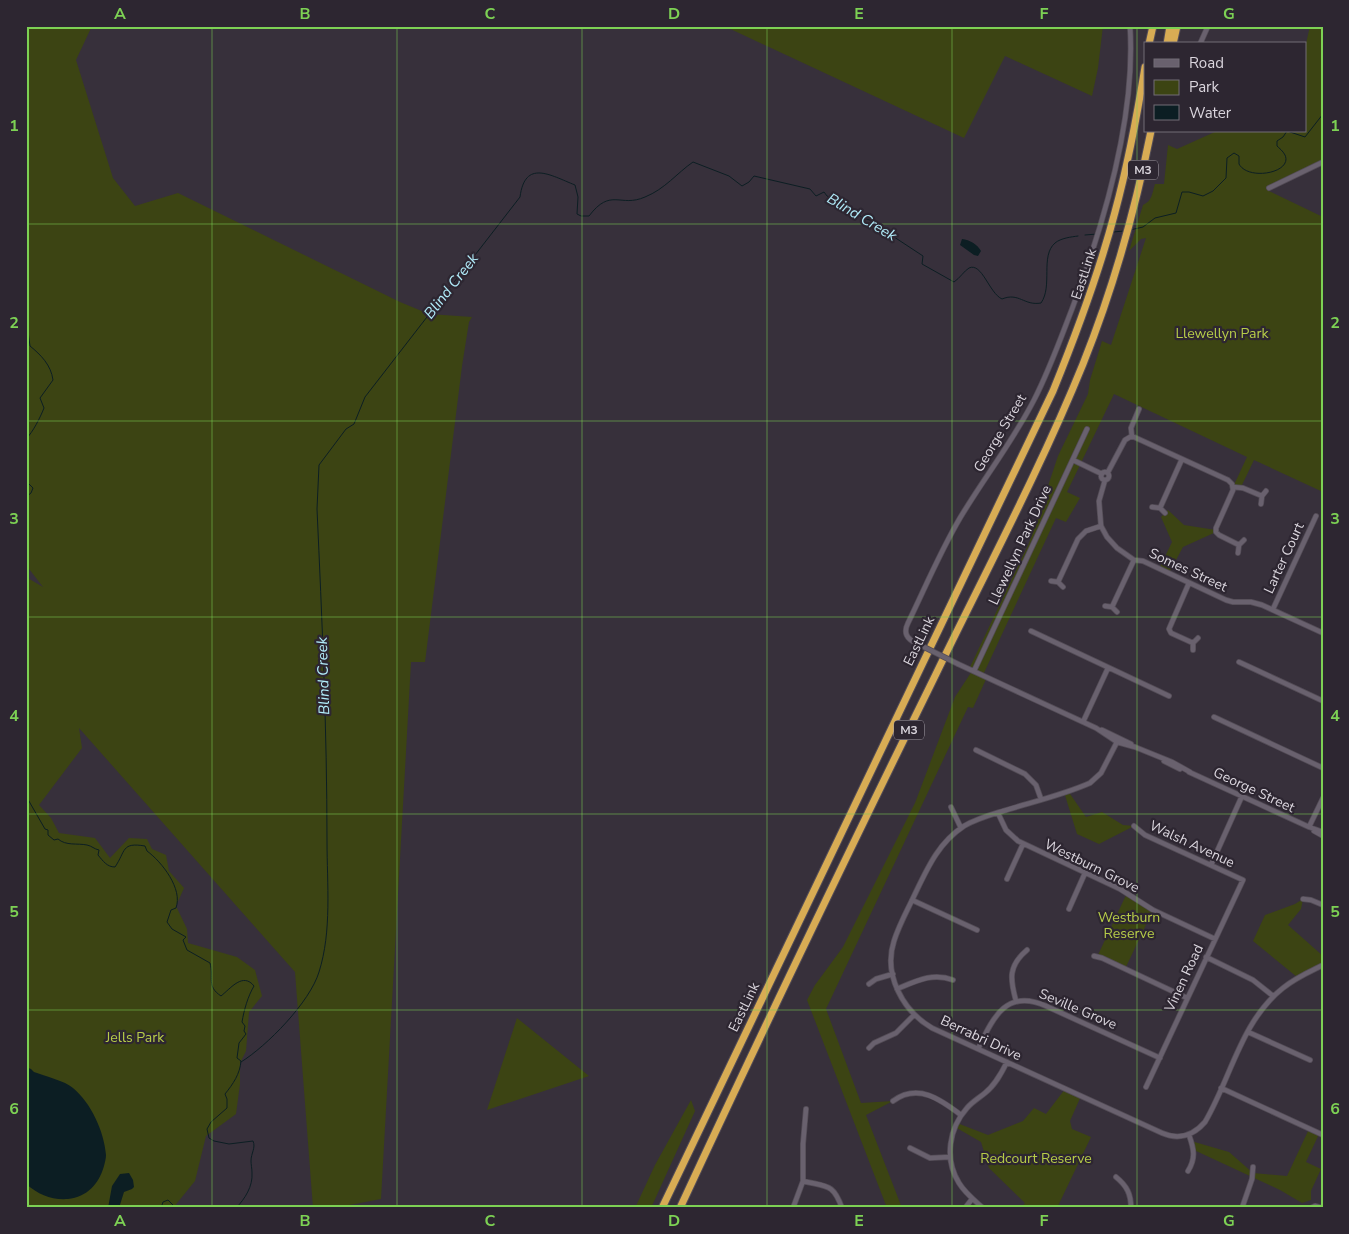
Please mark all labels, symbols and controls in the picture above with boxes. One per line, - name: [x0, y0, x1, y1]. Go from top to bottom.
- text: A: [114, 3, 126, 25]
- text: B: [299, 3, 311, 25]
- text: C: [485, 3, 496, 25]
- text: D: [668, 3, 680, 25]
- text: E: [854, 3, 864, 25]
- text: F: [1040, 3, 1049, 25]
- text: G: [1223, 3, 1235, 25]
- legend: [1144, 42, 1306, 132]
- text: Road: [1189, 53, 1224, 73]
- text: Park: [1189, 77, 1219, 97]
- text: Water: [1189, 103, 1232, 123]
- text: 1: [9, 115, 19, 137]
- text: 1: [1330, 115, 1340, 137]
- road number: M3: [1128, 160, 1158, 180]
- water label: Blind Creek: [823, 188, 901, 246]
- street label: EastLink: [1067, 245, 1102, 302]
- water label: Blind Creek: [419, 249, 483, 323]
- text: 2: [9, 312, 19, 334]
- text: 2: [1330, 312, 1340, 334]
- park label: Llewellyn Park: [1176, 324, 1269, 343]
- street label: George Street: [969, 390, 1031, 476]
- street label: Llewellyn Park Drive: [984, 482, 1056, 608]
- text: 3: [9, 508, 19, 530]
- text: 3: [1330, 508, 1340, 530]
- street label: Larter Court: [1259, 519, 1309, 597]
- street label: Somes Street: [1146, 544, 1230, 596]
- street label: EastLink: [899, 612, 940, 669]
- water label: Blind Creek: [312, 636, 334, 715]
- text: 4: [9, 705, 19, 727]
- text: 4: [1330, 705, 1340, 727]
- road number: M3: [894, 720, 924, 740]
- street label: George Street: [1210, 763, 1298, 817]
- street label: Walsh Avenue: [1146, 816, 1238, 872]
- street label: Westburn Grove: [1041, 835, 1143, 897]
- text: 5: [9, 901, 19, 923]
- text: 5: [1330, 901, 1340, 923]
- park label: Westburn Reserve: [1098, 908, 1160, 943]
- street label: Vinen Road: [1160, 941, 1208, 1016]
- street label: EastLink: [724, 978, 765, 1035]
- street label: Seville Grove: [1036, 984, 1120, 1034]
- street label: Berrabri Drive: [937, 1011, 1025, 1065]
- park label: Jells Park: [105, 1028, 165, 1047]
- text: 6: [9, 1098, 19, 1120]
- text: 6: [1330, 1098, 1340, 1120]
- park label: Redcourt Reserve: [980, 1149, 1092, 1168]
- text: A: [114, 1210, 126, 1232]
- text: B: [299, 1210, 311, 1232]
- text: C: [485, 1210, 496, 1232]
- text: D: [668, 1210, 680, 1232]
- text: E: [854, 1210, 864, 1232]
- text: F: [1040, 1210, 1049, 1232]
- text: G: [1223, 1210, 1235, 1232]

